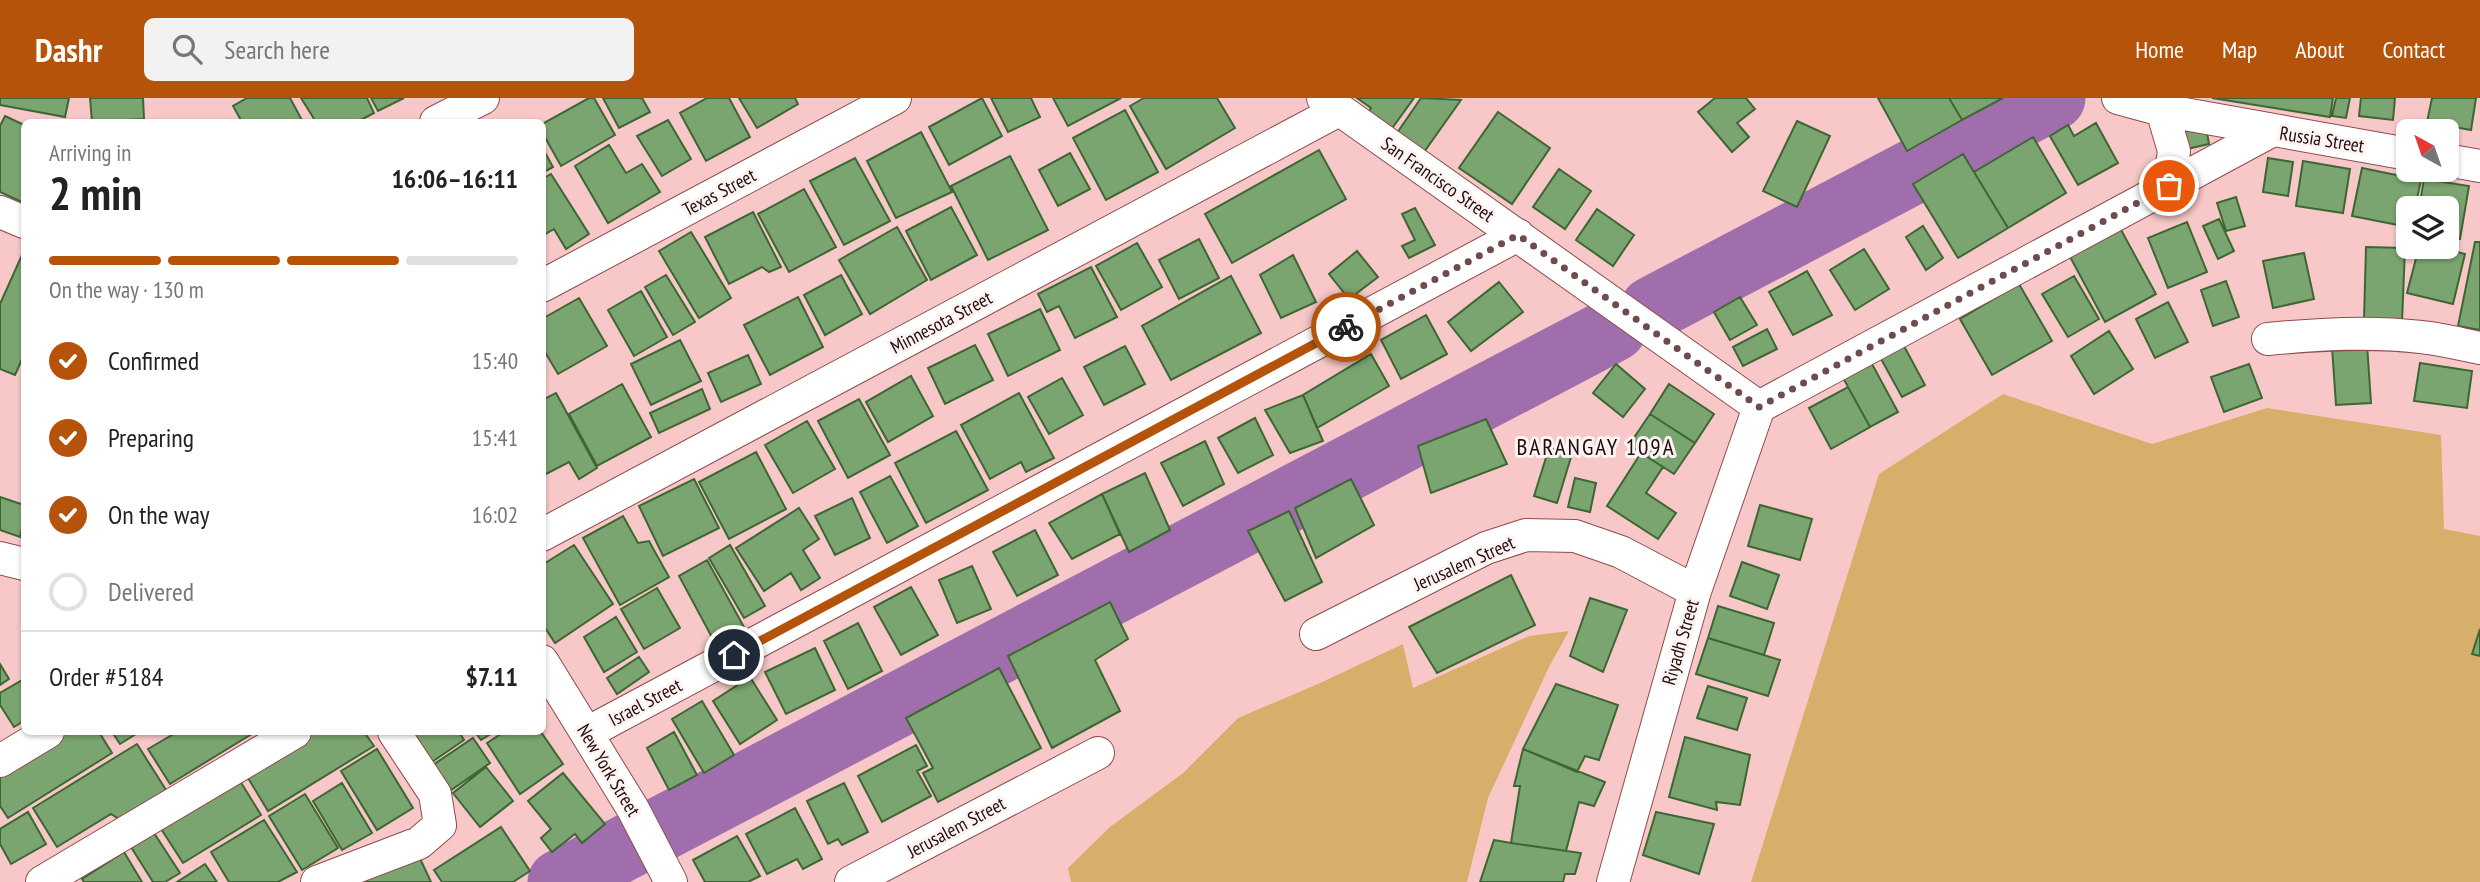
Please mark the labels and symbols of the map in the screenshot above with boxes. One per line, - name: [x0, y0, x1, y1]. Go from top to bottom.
- north arrow: [2396, 119, 2459, 182]
- street label: Russia Street: [2278, 120, 2367, 158]
- street label: San Francisco Street: [1377, 131, 1500, 227]
- pin: [2139, 156, 2199, 216]
- street label: Texas Street: [678, 162, 760, 221]
- street label: Minnesota Street: [886, 285, 997, 359]
- courier: [1311, 292, 1381, 362]
- district label: BARANGAY 109A: [1516, 432, 1676, 461]
- street label: Jerusalem Street: [1409, 530, 1519, 596]
- street label: Riyadh Street: [1656, 596, 1704, 688]
- pin: [704, 625, 764, 685]
- street label: Israel Street: [604, 672, 686, 731]
- street label: New York Street: [572, 720, 646, 821]
- street label: Jerusalem Street: [902, 791, 1010, 863]

